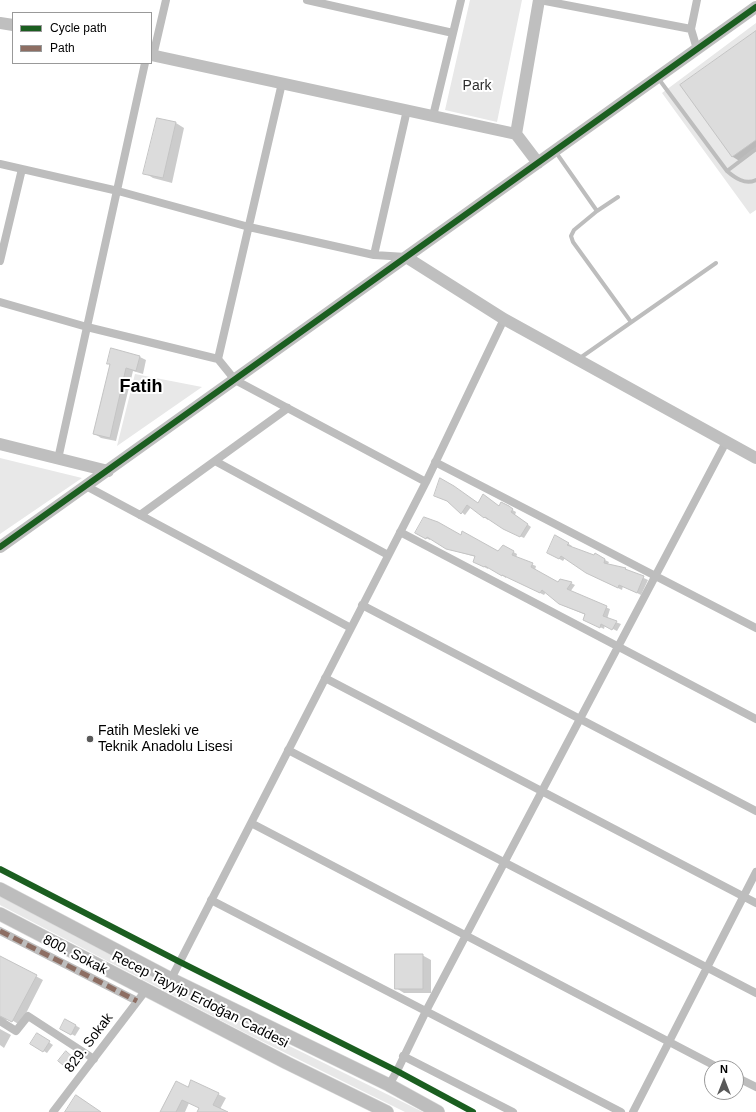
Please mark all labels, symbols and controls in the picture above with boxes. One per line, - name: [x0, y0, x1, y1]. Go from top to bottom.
- legend: [12, 12, 152, 64]
- text: Cycle path: [50, 21, 107, 35]
- text: Path: [50, 41, 75, 55]
- park label: Park: [463, 78, 491, 94]
- district label: Fatih: [120, 376, 162, 398]
- place label: Fatih Mesleki ve Teknik Anadolu Lisesi: [98, 723, 233, 756]
- marker: Fatih Mesleki ve Teknik Anadolu Lisesi: [85, 734, 95, 744]
- street label: 800. Sokak: [40, 932, 110, 978]
- street label: Recep Tayyip Erdoğan Caddesi: [109, 948, 291, 1052]
- street label: 829. Sokak: [61, 1010, 117, 1076]
- north arrow: [704, 1060, 744, 1100]
- text: N: [720, 1063, 728, 1075]

